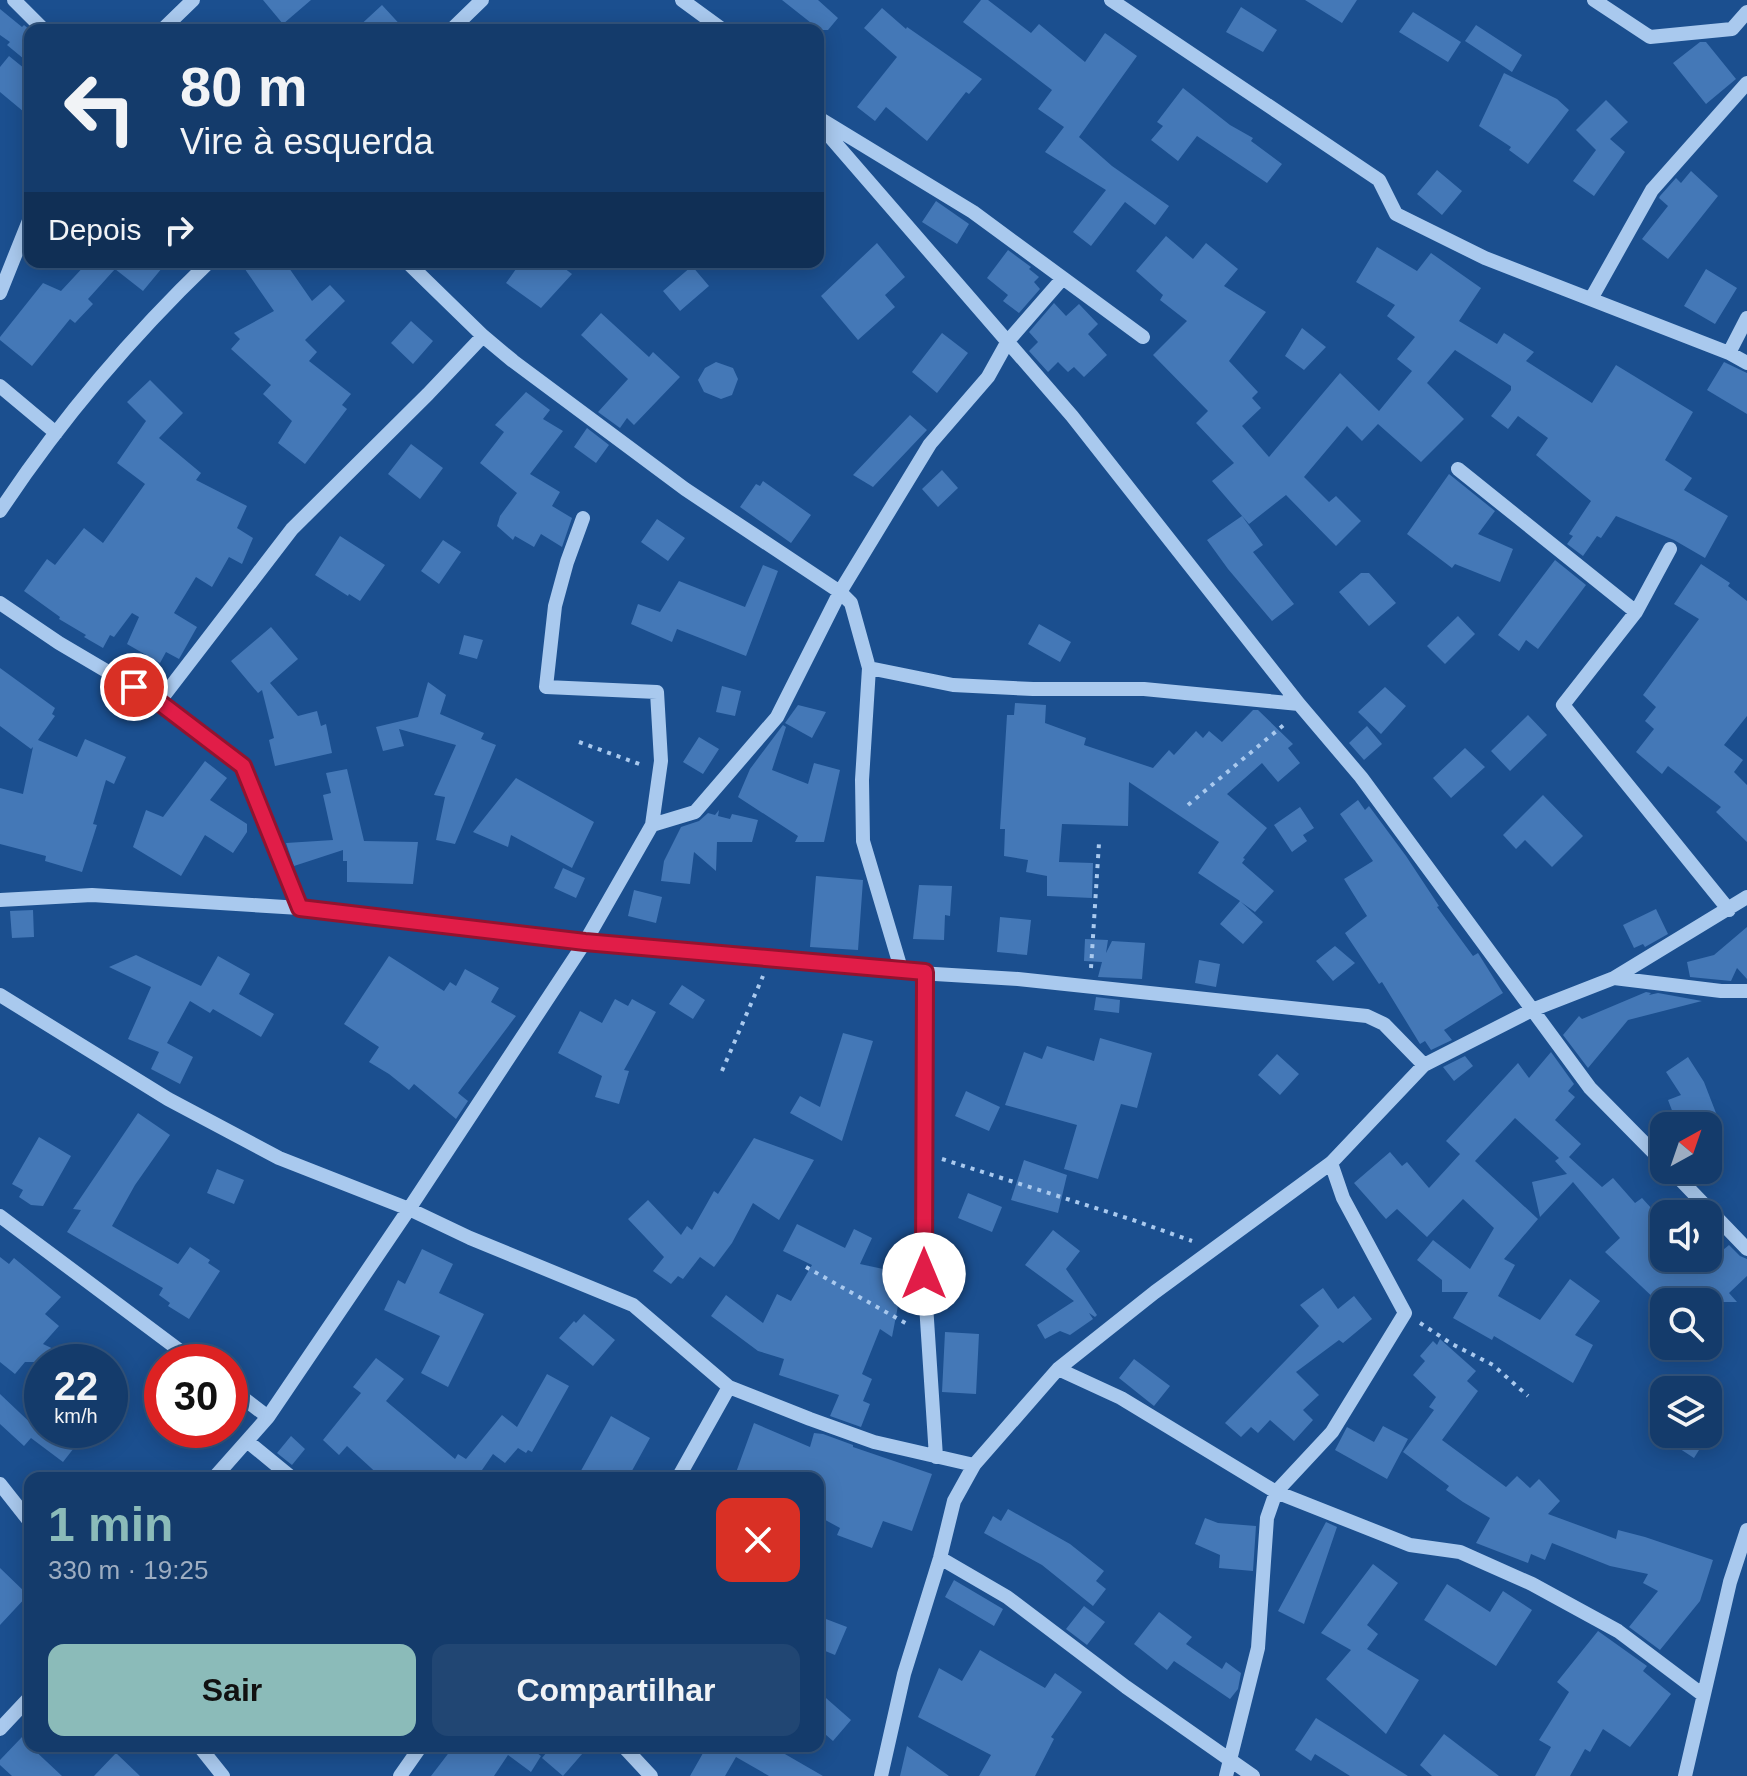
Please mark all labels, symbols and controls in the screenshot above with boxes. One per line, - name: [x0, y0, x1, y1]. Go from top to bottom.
- text: 80 m: [180, 55, 308, 118]
- icon: left: [48, 56, 152, 160]
- text: Vire à esquerda: [180, 121, 434, 162]
- icon: right: [157, 208, 201, 252]
- text: Depois: [48, 213, 141, 246]
- pin: [100, 653, 168, 721]
- icon: arrive: [112, 665, 156, 709]
- north arrow: [1650, 1112, 1722, 1184]
- map controls: [1650, 1112, 1722, 1448]
- button: sound: [1650, 1200, 1722, 1272]
- position arrow: [882, 1232, 966, 1316]
- button: search: [1650, 1288, 1722, 1360]
- speed limit sign: 30: [144, 1344, 248, 1448]
- text: 22: [54, 1364, 98, 1408]
- button: layers: [1650, 1376, 1722, 1448]
- text: km/h: [54, 1405, 98, 1427]
- text: 1 min: [48, 1498, 173, 1551]
- button: close: [716, 1498, 800, 1582]
- text: 330 m · 19:25: [48, 1555, 208, 1585]
- button: Sair: [48, 1644, 416, 1736]
- button: Compartilhar: [432, 1644, 800, 1736]

